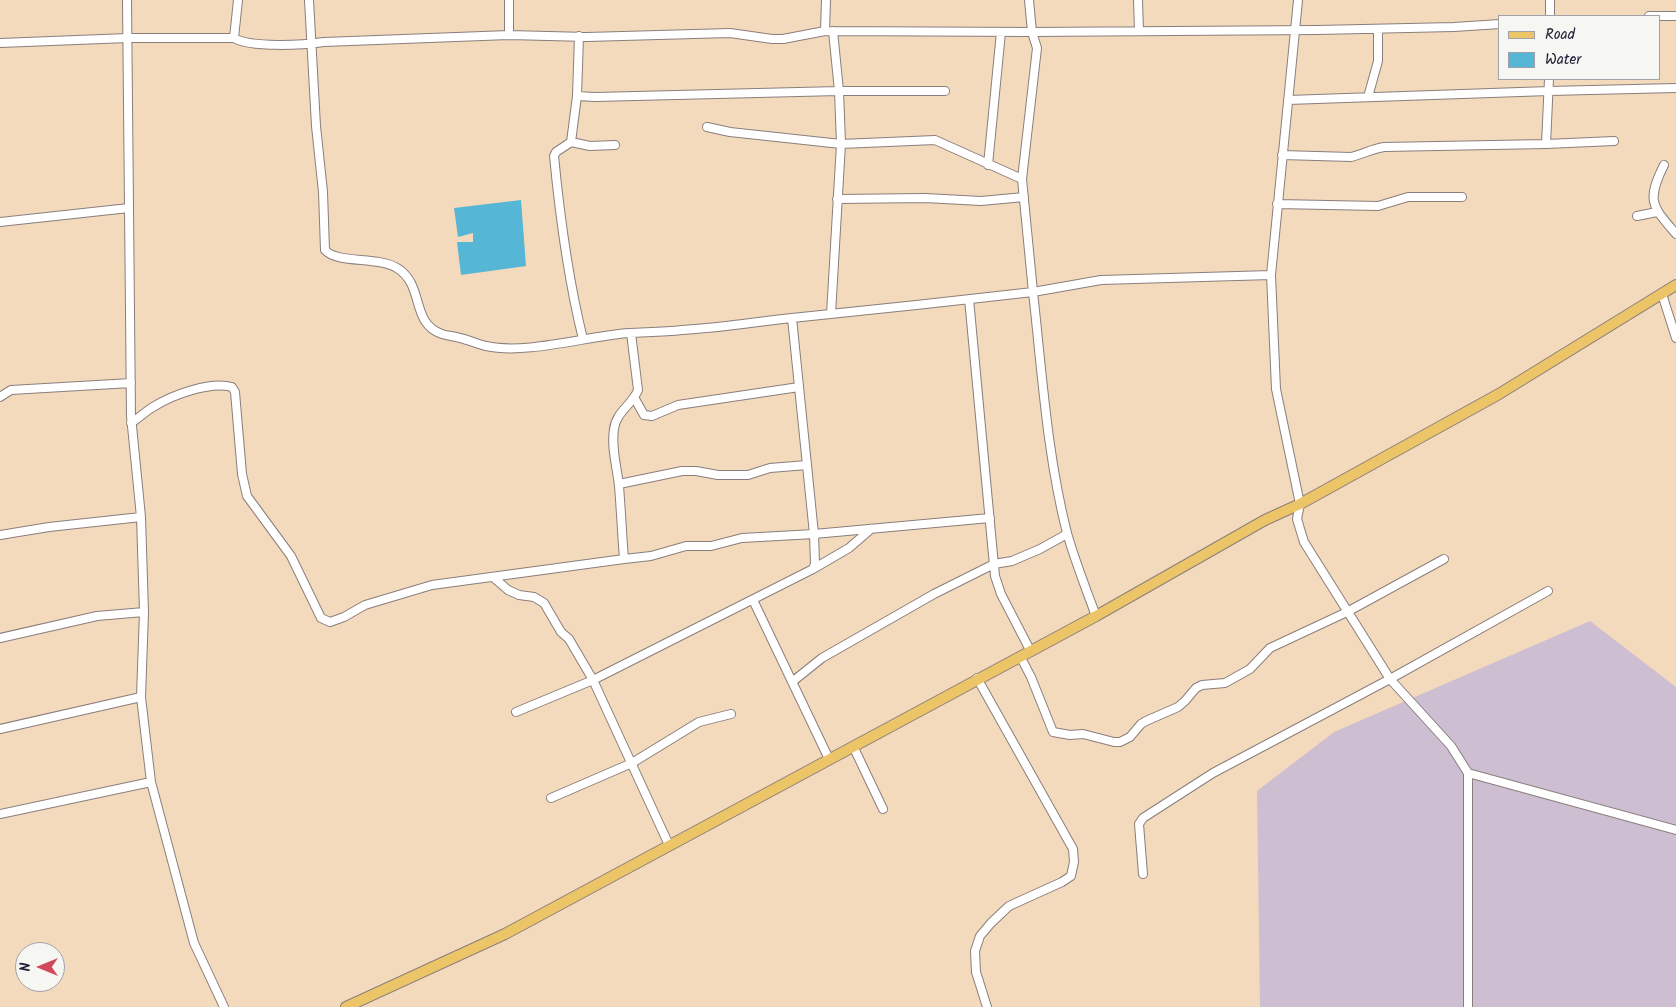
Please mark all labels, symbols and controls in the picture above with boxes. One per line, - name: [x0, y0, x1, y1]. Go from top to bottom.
- legend: [1498, 15, 1661, 80]
- text: Road: [1545, 23, 1575, 47]
- text: Water: [1545, 48, 1581, 72]
- north arrow: [15, 942, 65, 992]
- text: N: [15, 963, 37, 971]

